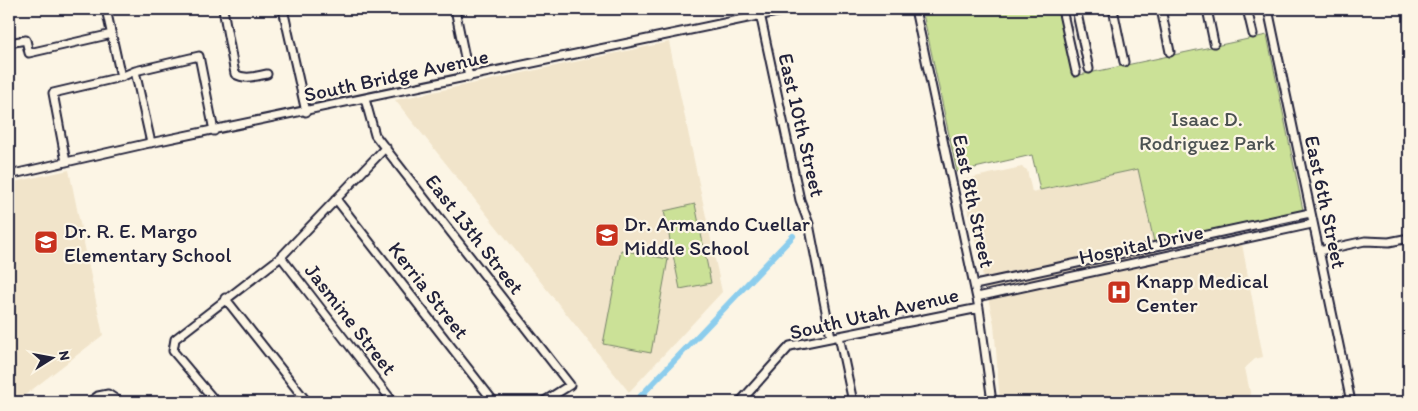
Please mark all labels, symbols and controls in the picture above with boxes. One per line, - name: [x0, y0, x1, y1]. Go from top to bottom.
- street label: South Bridge Avenue: [301, 43, 491, 107]
- street label: East 10th Street: [773, 51, 831, 199]
- park label: Isaac D. Rodriguez Park: [1139, 106, 1275, 155]
- street label: East 8th Street: [948, 132, 1000, 270]
- street label: East 6th Street: [1300, 133, 1352, 271]
- street label: East 13th Street: [420, 169, 530, 299]
- place label: Dr. Armando Cuellar Middle School: [624, 211, 810, 260]
- place label: Dr. R. E. Margo Elementary School: [64, 218, 232, 267]
- street label: Hospital Drive: [1076, 219, 1206, 269]
- school or university icon: Dr. Armando Cuellar Middle School: [594, 222, 620, 248]
- school or university icon: Dr. R. E. Margo Elementary School: [33, 229, 59, 255]
- street label: Kerria Street: [383, 236, 475, 344]
- street label: Jasmine Street: [300, 258, 402, 380]
- place label: Knapp Medical Center: [1136, 268, 1269, 317]
- hospital icon: Knapp Medical Center: [1106, 279, 1132, 305]
- street label: South Utah Avenue: [787, 281, 961, 345]
- north arrow: [28, 334, 78, 384]
- text: N: [55, 349, 74, 362]

